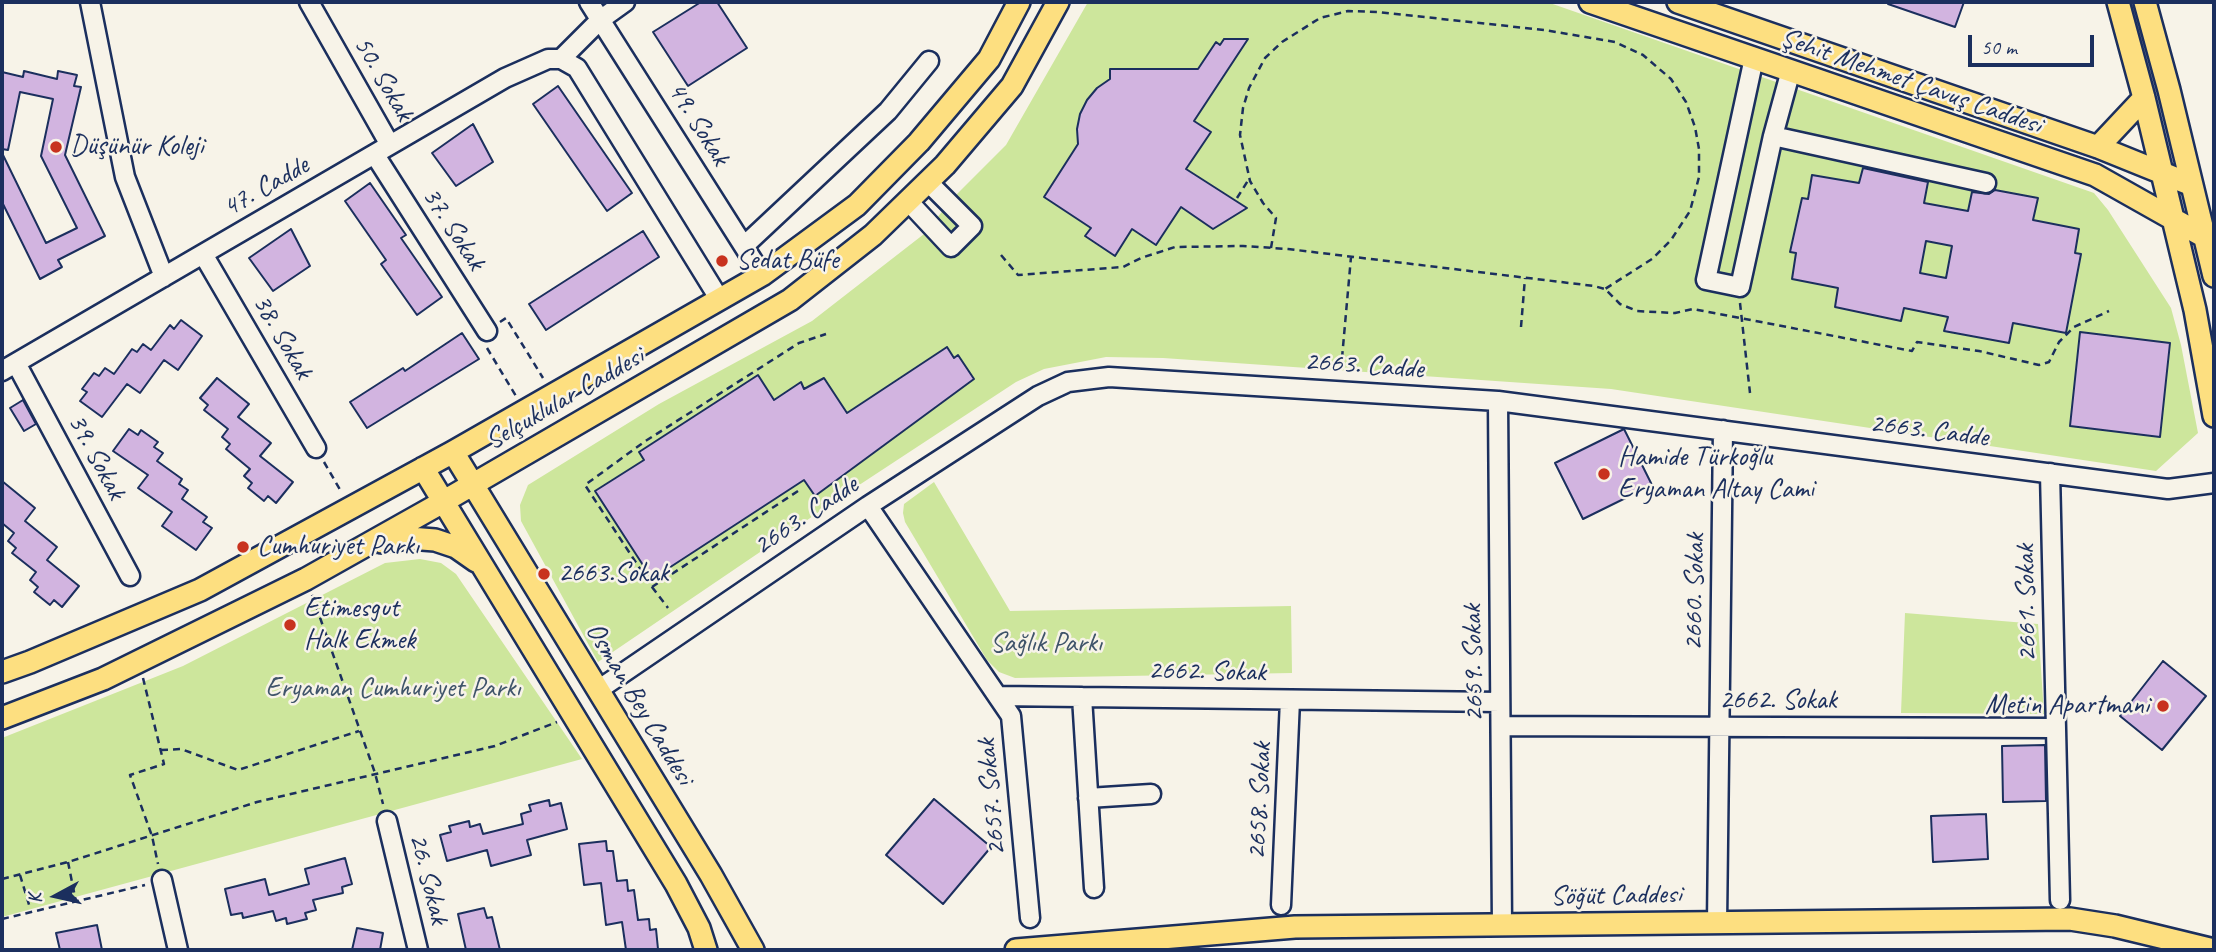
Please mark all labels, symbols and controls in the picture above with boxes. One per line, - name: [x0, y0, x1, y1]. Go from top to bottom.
- scale bar: [1971, 21, 2097, 65]
- street label: Şehit Mehmet Çavuş Caddesi: [1776, 22, 2046, 142]
- street label: 50. Sokak: [345, 31, 421, 127]
- text: 50 m: [1981, 34, 2017, 60]
- street label: 49. Sokak: [659, 76, 737, 172]
- place label: Düşünür Koleji: [70, 130, 203, 164]
- marker: Düşünür Koleji: [48, 139, 64, 155]
- street label: 47. Cadde: [217, 149, 315, 225]
- street label: 37. Sokak: [414, 181, 492, 277]
- place label: Sedat Büfe: [736, 244, 839, 278]
- marker: Sedat Büfe: [714, 253, 730, 269]
- street label: 38. Sokak: [244, 289, 320, 385]
- street label: Selçuklular Caddesi: [480, 340, 650, 458]
- street label: 2663. Cadde: [1303, 345, 1425, 387]
- street label: 2663. Cadde: [1868, 407, 1990, 455]
- street label: 39. Sokak: [59, 408, 133, 506]
- place label: Hamide Türkoğlu Eryaman Altay Cami: [1618, 441, 1814, 507]
- marker: Hamide Türkoğlu Eryaman Altay Cami: [1596, 466, 1612, 482]
- street label: 2663. Cadde: [747, 469, 865, 563]
- place label: Cumhuriyet Parkı: [257, 530, 419, 564]
- street label: 2660. Sokak: [1677, 533, 1713, 651]
- marker: Cumhuriyet Parkı: [235, 539, 251, 555]
- street label: 2661. Sokak: [2009, 544, 2045, 662]
- place label: 2663.Sokak: [558, 557, 669, 591]
- marker: 2663.Sokak: [536, 566, 552, 582]
- place label: Etimesgut Halk Ekmek: [304, 592, 415, 658]
- street label: 2659. Sokak: [1456, 604, 1492, 722]
- marker: Etimesgut Halk Ekmek: [282, 617, 298, 633]
- street label: Osman Bey Caddesi: [577, 617, 701, 791]
- park label: Sağlık Parkı: [990, 627, 1102, 661]
- street label: 2662. Sokak: [1148, 654, 1266, 690]
- park label: Eryaman Cumhuriyet Parkı: [266, 672, 520, 706]
- street label: 2662. Sokak: [1719, 684, 1837, 718]
- place label: Metin Apartmani: [1985, 689, 2149, 723]
- marker: Metin Apartmani: [2155, 698, 2171, 714]
- street label: 2657. Sokak: [970, 737, 1014, 857]
- street label: 2658. Sokak: [1240, 741, 1280, 861]
- street label: 26. Sokak: [401, 830, 455, 928]
- north arrow: [21, 861, 91, 931]
- street label: Söğüt Caddesi: [1550, 878, 1682, 914]
- text: K: [23, 892, 48, 905]

